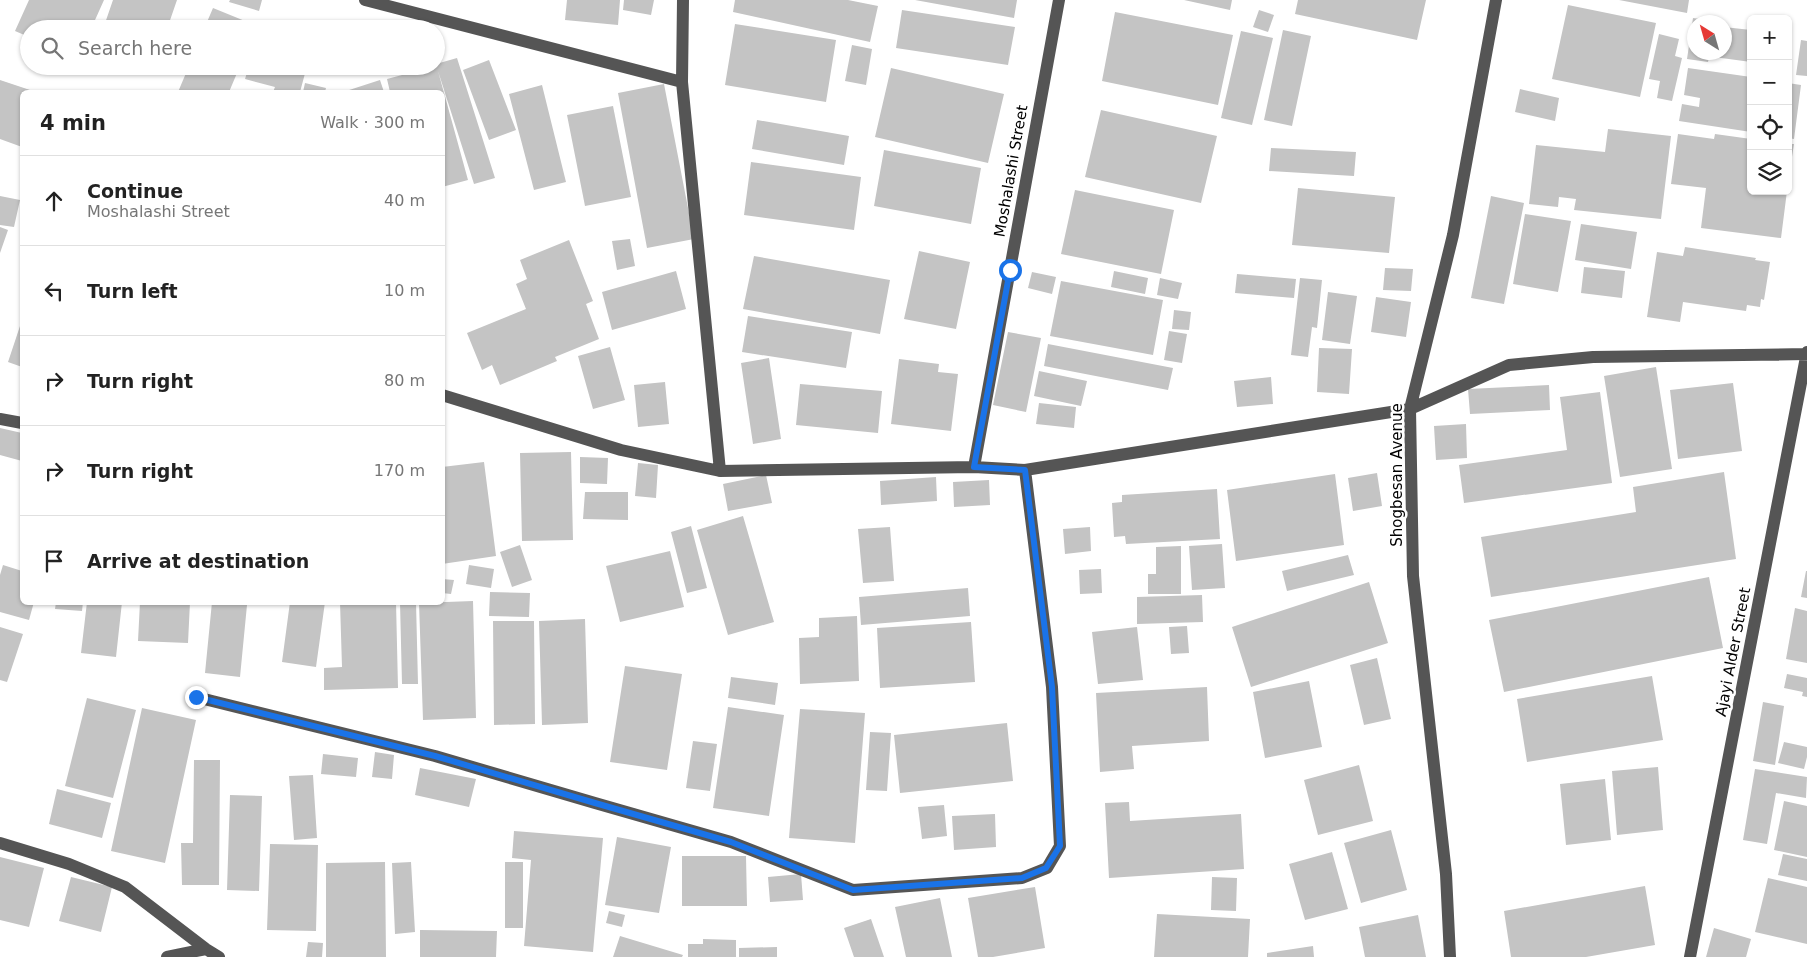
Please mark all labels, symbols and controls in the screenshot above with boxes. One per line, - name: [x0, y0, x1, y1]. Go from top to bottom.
- north arrow: [1687, 15, 1732, 60]
- map controls: [1747, 15, 1792, 195]
- button: +: [1747, 15, 1792, 60]
- search box: [20, 20, 445, 75]
- icon: search: [38, 34, 66, 62]
- text: Search here: [78, 37, 192, 59]
- button: −: [1747, 60, 1792, 105]
- street label: Moshalashi Street: [991, 103, 1032, 238]
- button: locate: [1747, 105, 1792, 150]
- text: 4 min: [40, 111, 106, 135]
- text: Walk · 300 m: [320, 113, 425, 132]
- button: layers: [1747, 150, 1792, 195]
- text: Continue: [87, 180, 183, 202]
- icon: ahead: [40, 187, 68, 215]
- text: 40 m: [384, 191, 425, 210]
- text: Moshalashi Street: [87, 202, 230, 221]
- route start: [999, 259, 1022, 282]
- icon: left: [40, 277, 68, 305]
- text: Turn left: [87, 280, 178, 302]
- text: 10 m: [384, 281, 425, 300]
- icon: right: [40, 367, 68, 395]
- text: Turn right: [87, 370, 193, 392]
- text: 80 m: [384, 371, 425, 390]
- street label: Shogbesan Avenue: [1388, 403, 1406, 547]
- icon: right: [40, 457, 68, 485]
- text: Turn right: [87, 460, 193, 482]
- text: 170 m: [374, 461, 425, 480]
- icon: arrive: [40, 547, 68, 575]
- text: Arrive at destination: [87, 550, 309, 572]
- street label: Ajayi Alder Street: [1712, 586, 1754, 718]
- route end: [185, 686, 208, 709]

